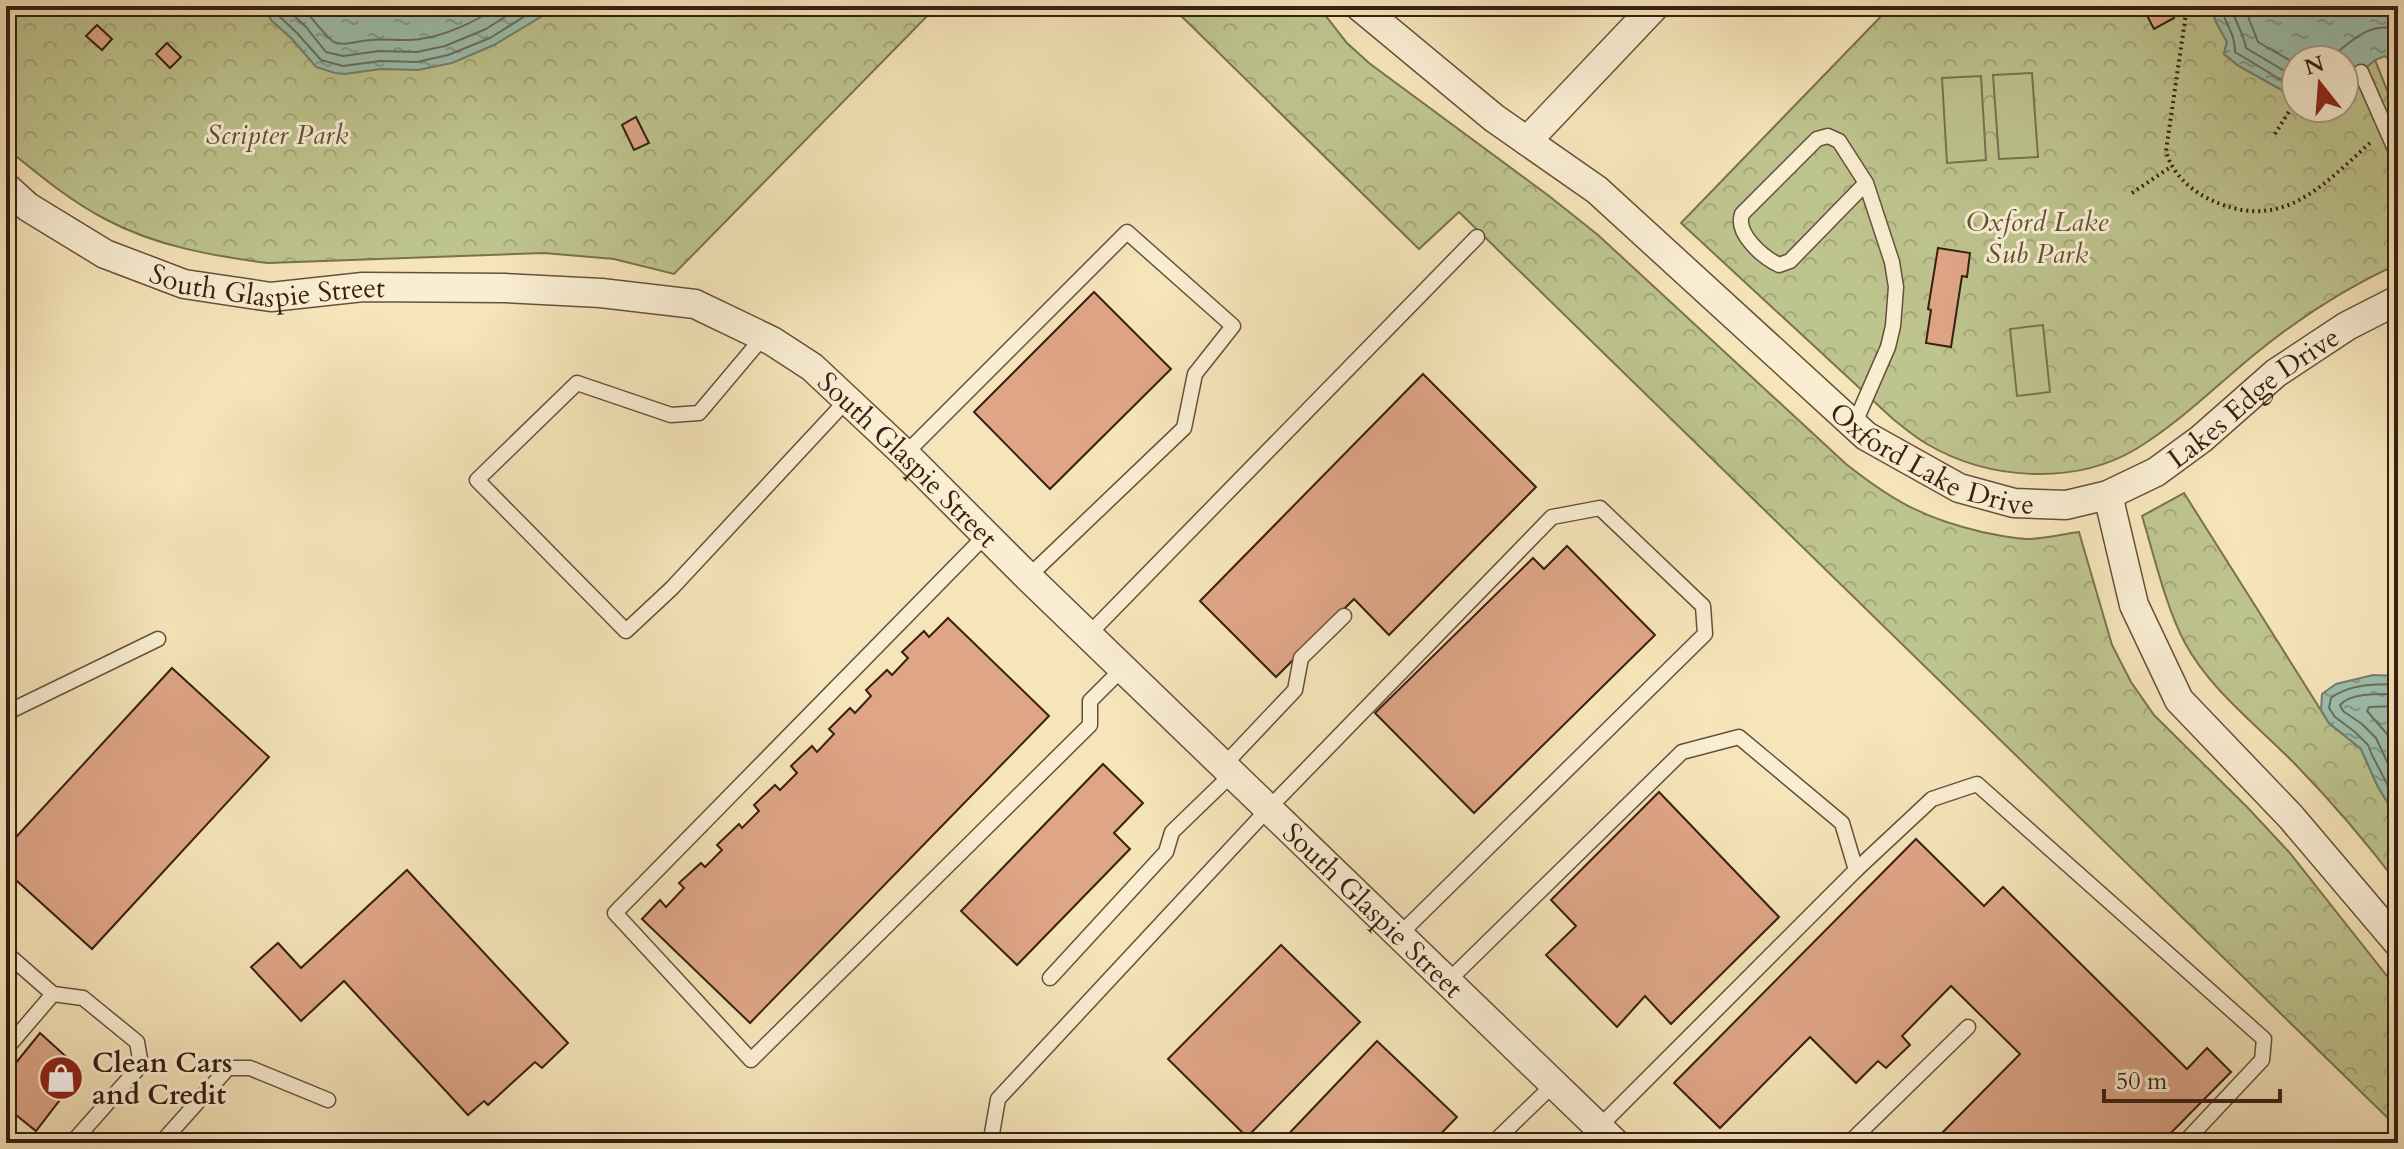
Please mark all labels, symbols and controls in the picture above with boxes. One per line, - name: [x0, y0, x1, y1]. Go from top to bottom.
- north arrow: [2280, 44, 2360, 124]
- text: N: [2301, 49, 2328, 83]
- park label: Scripter Park: [206, 116, 348, 154]
- park label: Oxford Lake Sub Park: [1966, 203, 2109, 273]
- street label: South Glaspie Street: [144, 255, 385, 317]
- street label: Lakes Edge Drive: [2160, 318, 2347, 477]
- street label: South Glaspie Street: [809, 364, 1006, 556]
- street label: Oxford Lake Drive: [1821, 394, 2035, 524]
- street label: South Glaspie Street: [1274, 815, 1472, 1007]
- place label: Clean Cars and Credit: [92, 1044, 232, 1114]
- scale bar: [2104, 1053, 2280, 1103]
- shop icon: Clean Cars and Credit: [37, 1054, 85, 1102]
- text: 50 m: [2116, 1065, 2168, 1098]

